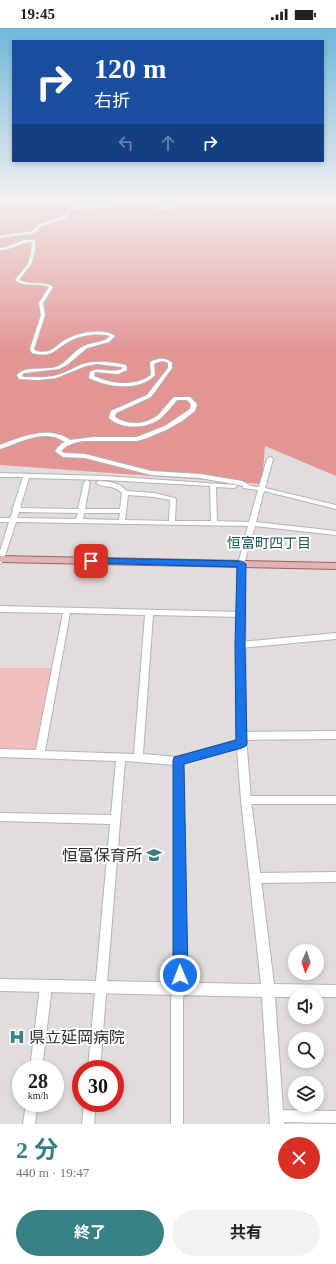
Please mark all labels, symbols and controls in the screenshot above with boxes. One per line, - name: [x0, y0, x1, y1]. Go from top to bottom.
- text: 19:45: [20, 6, 55, 22]
- text: 120 m: [94, 53, 166, 84]
- icon: right: [28, 56, 80, 108]
- text: 右折: [94, 91, 130, 111]
- icon: left: [115, 132, 137, 154]
- icon: ahead: [157, 132, 179, 154]
- icon: right: [199, 132, 221, 154]
- district label: 恒富町四丁目: [227, 536, 311, 551]
- pin: [74, 544, 108, 578]
- icon: arrive: [80, 550, 102, 572]
- school or university icon: 恒富保育所: [145, 846, 163, 864]
- place label: 恒富保育所: [62, 847, 142, 864]
- north arrow: [288, 944, 324, 980]
- map controls: [288, 944, 324, 1112]
- position arrow: [159, 954, 201, 996]
- button: sound: [288, 988, 324, 1024]
- hospital icon: 県立延岡病院: [8, 1028, 26, 1046]
- place label: 県立延岡病院: [29, 1029, 125, 1046]
- button: search: [288, 1032, 324, 1068]
- speed limit sign: 30: [72, 1060, 124, 1112]
- text: 28: [28, 1070, 48, 1092]
- button: layers: [288, 1076, 324, 1112]
- text: km/h: [28, 1090, 48, 1101]
- text: 2 分: [16, 1137, 58, 1163]
- button: close: [278, 1137, 320, 1179]
- text: 440 m · 19:47: [16, 1165, 89, 1180]
- button: 終了: [16, 1210, 164, 1256]
- button: 共有: [172, 1210, 320, 1256]

